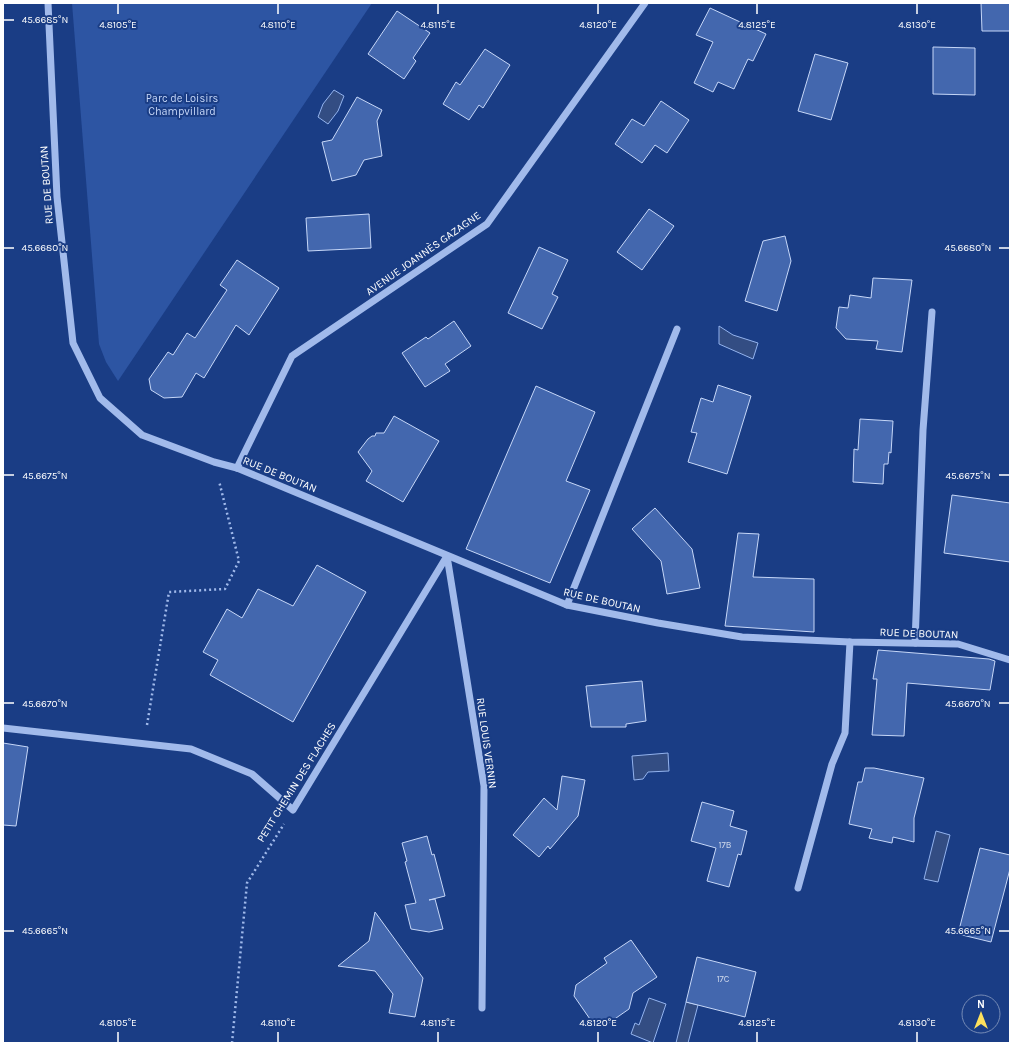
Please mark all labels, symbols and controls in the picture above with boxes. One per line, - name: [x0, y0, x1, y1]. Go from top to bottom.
- text: 45.6685°N: [22, 14, 68, 26]
- text: 4.8105°E: [99, 19, 137, 31]
- text: 4.8110°E: [260, 19, 296, 31]
- text: 4.8115°E: [421, 19, 455, 31]
- text: 4.8120°E: [579, 19, 617, 31]
- text: 4.8125°E: [738, 19, 776, 31]
- text: 4.8130°E: [898, 19, 936, 31]
- park label: Parc de Loisirs Champvillard: [146, 92, 218, 118]
- street label: RUE DE BOUTAN: [37, 145, 56, 225]
- street label: AVENUE JOANNÈS GAZAGNE: [362, 207, 483, 298]
- text: 45.6680°N: [22, 242, 68, 254]
- text: 45.6680°N: [945, 242, 991, 254]
- street label: RUE DE BOUTAN: [241, 454, 319, 495]
- text: 45.6675°N: [22, 470, 68, 482]
- text: 45.6675°N: [945, 470, 991, 482]
- street label: RUE DE BOUTAN: [562, 585, 642, 616]
- street label: RUE DE BOUTAN: [879, 626, 959, 641]
- street label: RUE LOUIS VERNIN: [474, 697, 499, 789]
- text: 45.6670°N: [22, 698, 68, 710]
- text: 45.6670°N: [945, 698, 991, 710]
- street label: PETIT CHEMIN DES FLACHES: [254, 720, 339, 845]
- house number: 17B: [719, 840, 731, 850]
- text: 45.6665°N: [22, 925, 68, 937]
- text: 45.6665°N: [945, 925, 991, 937]
- house number: 17C: [717, 974, 730, 984]
- north arrow: [961, 994, 1001, 1034]
- text: N: [977, 998, 985, 1011]
- text: 4.8105°E: [99, 1017, 137, 1029]
- text: 4.8110°E: [260, 1017, 296, 1029]
- text: 4.8115°E: [421, 1017, 455, 1029]
- text: 4.8120°E: [579, 1017, 617, 1029]
- text: 4.8125°E: [738, 1017, 776, 1029]
- text: 4.8130°E: [898, 1017, 936, 1029]

